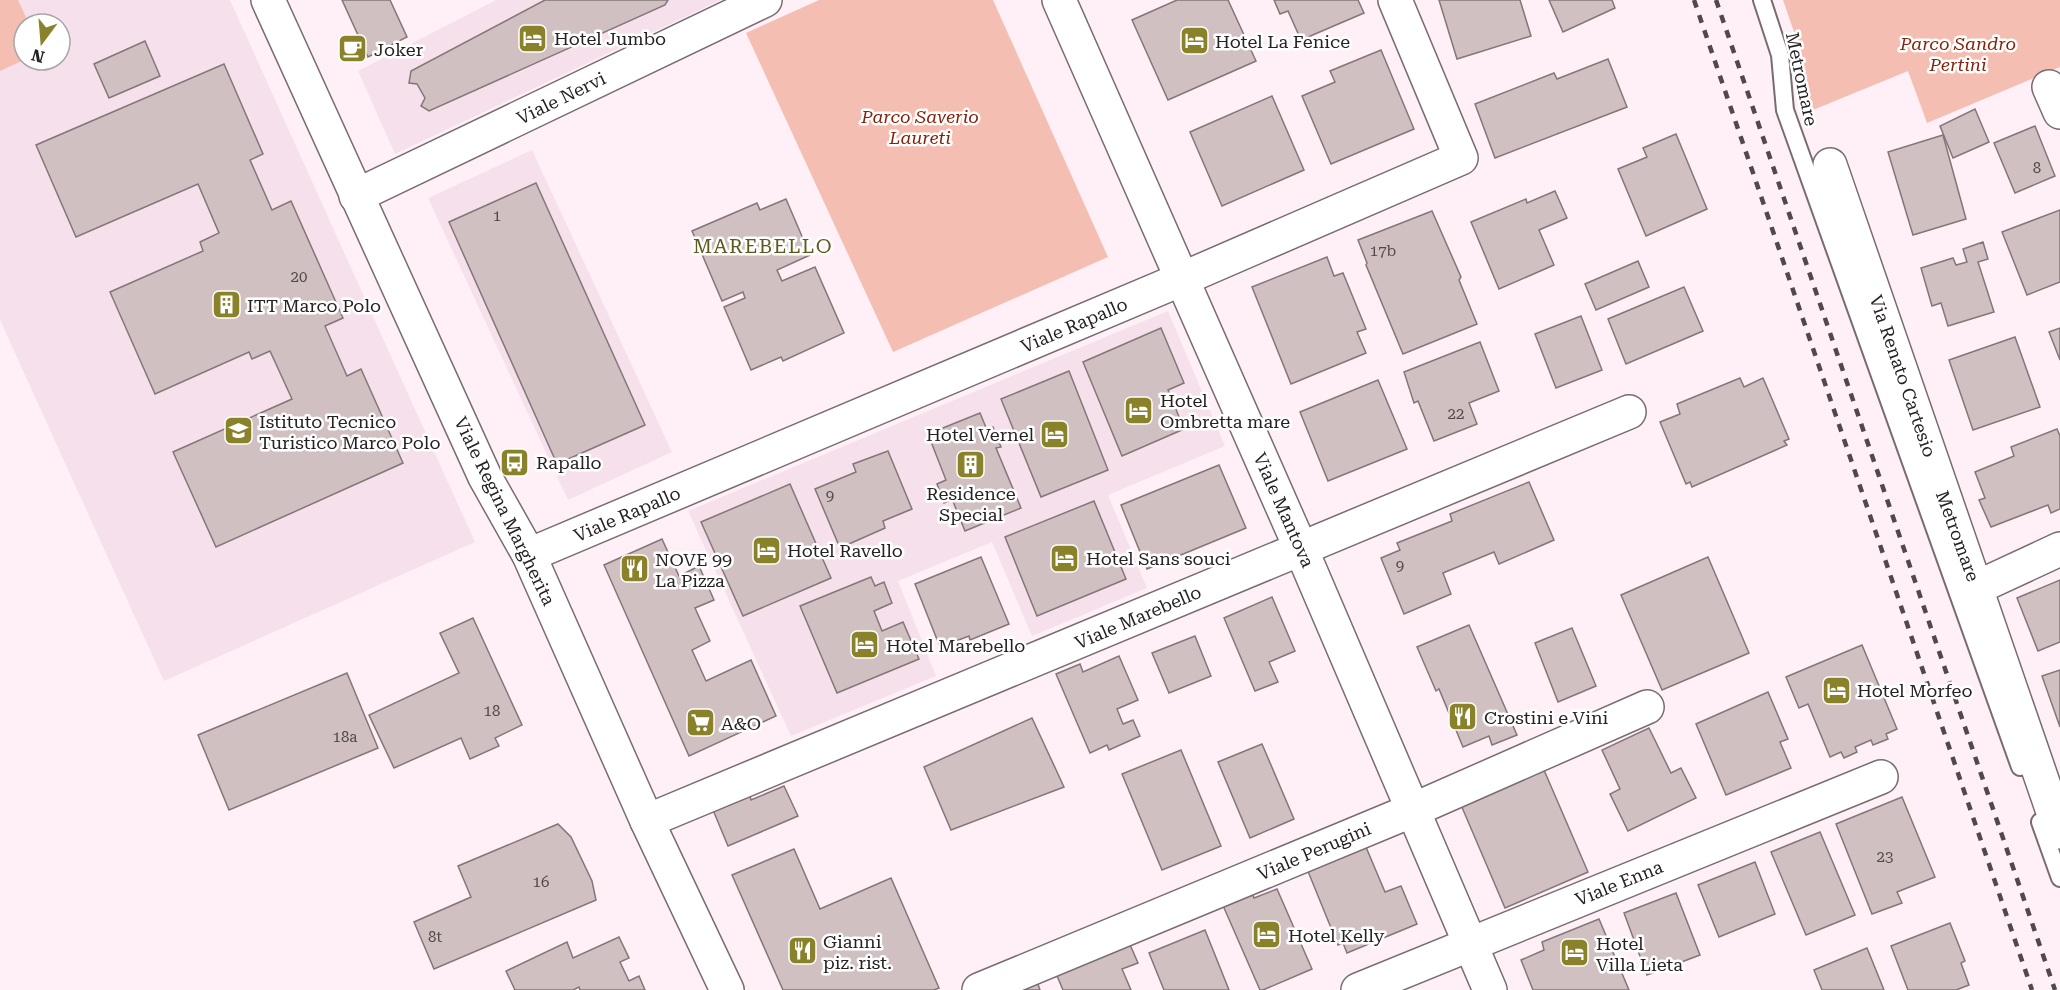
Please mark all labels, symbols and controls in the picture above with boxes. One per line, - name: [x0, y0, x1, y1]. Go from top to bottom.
- north arrow: [12, 12, 72, 72]
- hotel icon: Hotel Jumbo: [517, 22, 549, 54]
- hotel icon: Hotel La Fenice: [1178, 25, 1210, 57]
- place label: Hotel Jumbo: [554, 28, 666, 49]
- street label: Metromare: [1782, 30, 1822, 128]
- place label: Hotel La Fenice: [1215, 31, 1350, 52]
- cafe icon: Joker: [337, 33, 369, 65]
- park label: Parco Sandro Pertini: [1899, 33, 2016, 75]
- place label: Joker: [374, 39, 423, 60]
- text: N: [29, 45, 47, 67]
- street label: Viale Nervi: [513, 67, 609, 129]
- park label: Parco Saverio Laureti: [860, 106, 979, 148]
- house number: 8: [2033, 159, 2041, 177]
- house number: 1: [493, 207, 501, 225]
- district label: MAREBELLO: [693, 234, 833, 258]
- house number: 17b: [1370, 242, 1396, 260]
- house number: 20: [291, 268, 307, 286]
- building icon: ITT Marco Polo: [210, 289, 242, 321]
- street label: Via Renato Cartesio: [1865, 292, 1941, 460]
- street label: Viale Rapallo: [1018, 293, 1130, 357]
- place label: ITT Marco Polo: [247, 295, 381, 316]
- place label: Hotel Ombretta mare: [1160, 390, 1290, 432]
- hotel icon: Hotel Ombretta mare: [1123, 394, 1155, 426]
- house number: 22: [1448, 405, 1464, 423]
- place label: Istituto Tecnico Turistico Marco Polo: [259, 411, 440, 453]
- street label: Viale Regina Margherita: [450, 413, 560, 609]
- school or university icon: Istituto Tecnico Turistico Marco Polo: [222, 415, 254, 447]
- hotel icon: Hotel Vernel: [1039, 418, 1071, 450]
- place label: Hotel Vernel: [926, 424, 1034, 445]
- bus stop icon: Rapallo: [499, 446, 531, 478]
- building icon: Residence Special: [955, 448, 987, 480]
- street label: Viale Mantova: [1249, 449, 1319, 571]
- place label: Rapallo: [536, 452, 602, 473]
- street label: Viale Rapallo: [571, 482, 683, 546]
- place label: Residence Special: [926, 483, 1016, 525]
- house number: 9: [826, 487, 834, 505]
- street label: Metromare: [1932, 488, 1984, 584]
- hotel icon: Hotel Ravello: [750, 534, 782, 566]
- place label: Hotel Ravello: [787, 540, 903, 561]
- hotel icon: Hotel Sans souci: [1049, 542, 1081, 574]
- place label: Hotel Sans souci: [1086, 548, 1231, 569]
- place label: NOVE 99 La Pizza: [655, 549, 732, 591]
- restaurant icon: NOVE 99 La Pizza: [618, 553, 650, 585]
- house number: 9: [1396, 557, 1404, 575]
- street label: Viale Marebello: [1072, 581, 1204, 653]
- hotel icon: Hotel Marebello: [849, 629, 881, 661]
- place label: Hotel Marebello: [886, 635, 1025, 656]
- hotel icon: Hotel Morfeo: [1820, 674, 1852, 706]
- place label: Hotel Morfeo: [1857, 680, 1973, 701]
- restaurant icon: Crostini e Vini: [1447, 701, 1479, 733]
- house number: 18: [484, 702, 500, 720]
- supermarket icon: A&O: [684, 707, 716, 739]
- place label: Crostini e Vini: [1484, 707, 1609, 728]
- place label: A&O: [721, 713, 761, 734]
- house number: 18a: [333, 728, 357, 746]
- street label: Viale Perugini: [1254, 818, 1374, 884]
- house number: 23: [1877, 848, 1893, 866]
- street label: Viale Enna: [1572, 856, 1666, 910]
- house number: 16: [533, 873, 549, 891]
- hotel icon: Hotel Kelly: [1251, 919, 1283, 951]
- place label: Hotel Kelly: [1288, 925, 1385, 946]
- house number: 8t: [428, 928, 442, 946]
- place label: Gianni piz. rist.: [823, 931, 892, 973]
- place label: Hotel Villa Lieta: [1596, 933, 1683, 975]
- restaurant icon: Gianni piz. rist.: [786, 935, 818, 967]
- hotel icon: Hotel Villa Lieta: [1559, 937, 1591, 969]

